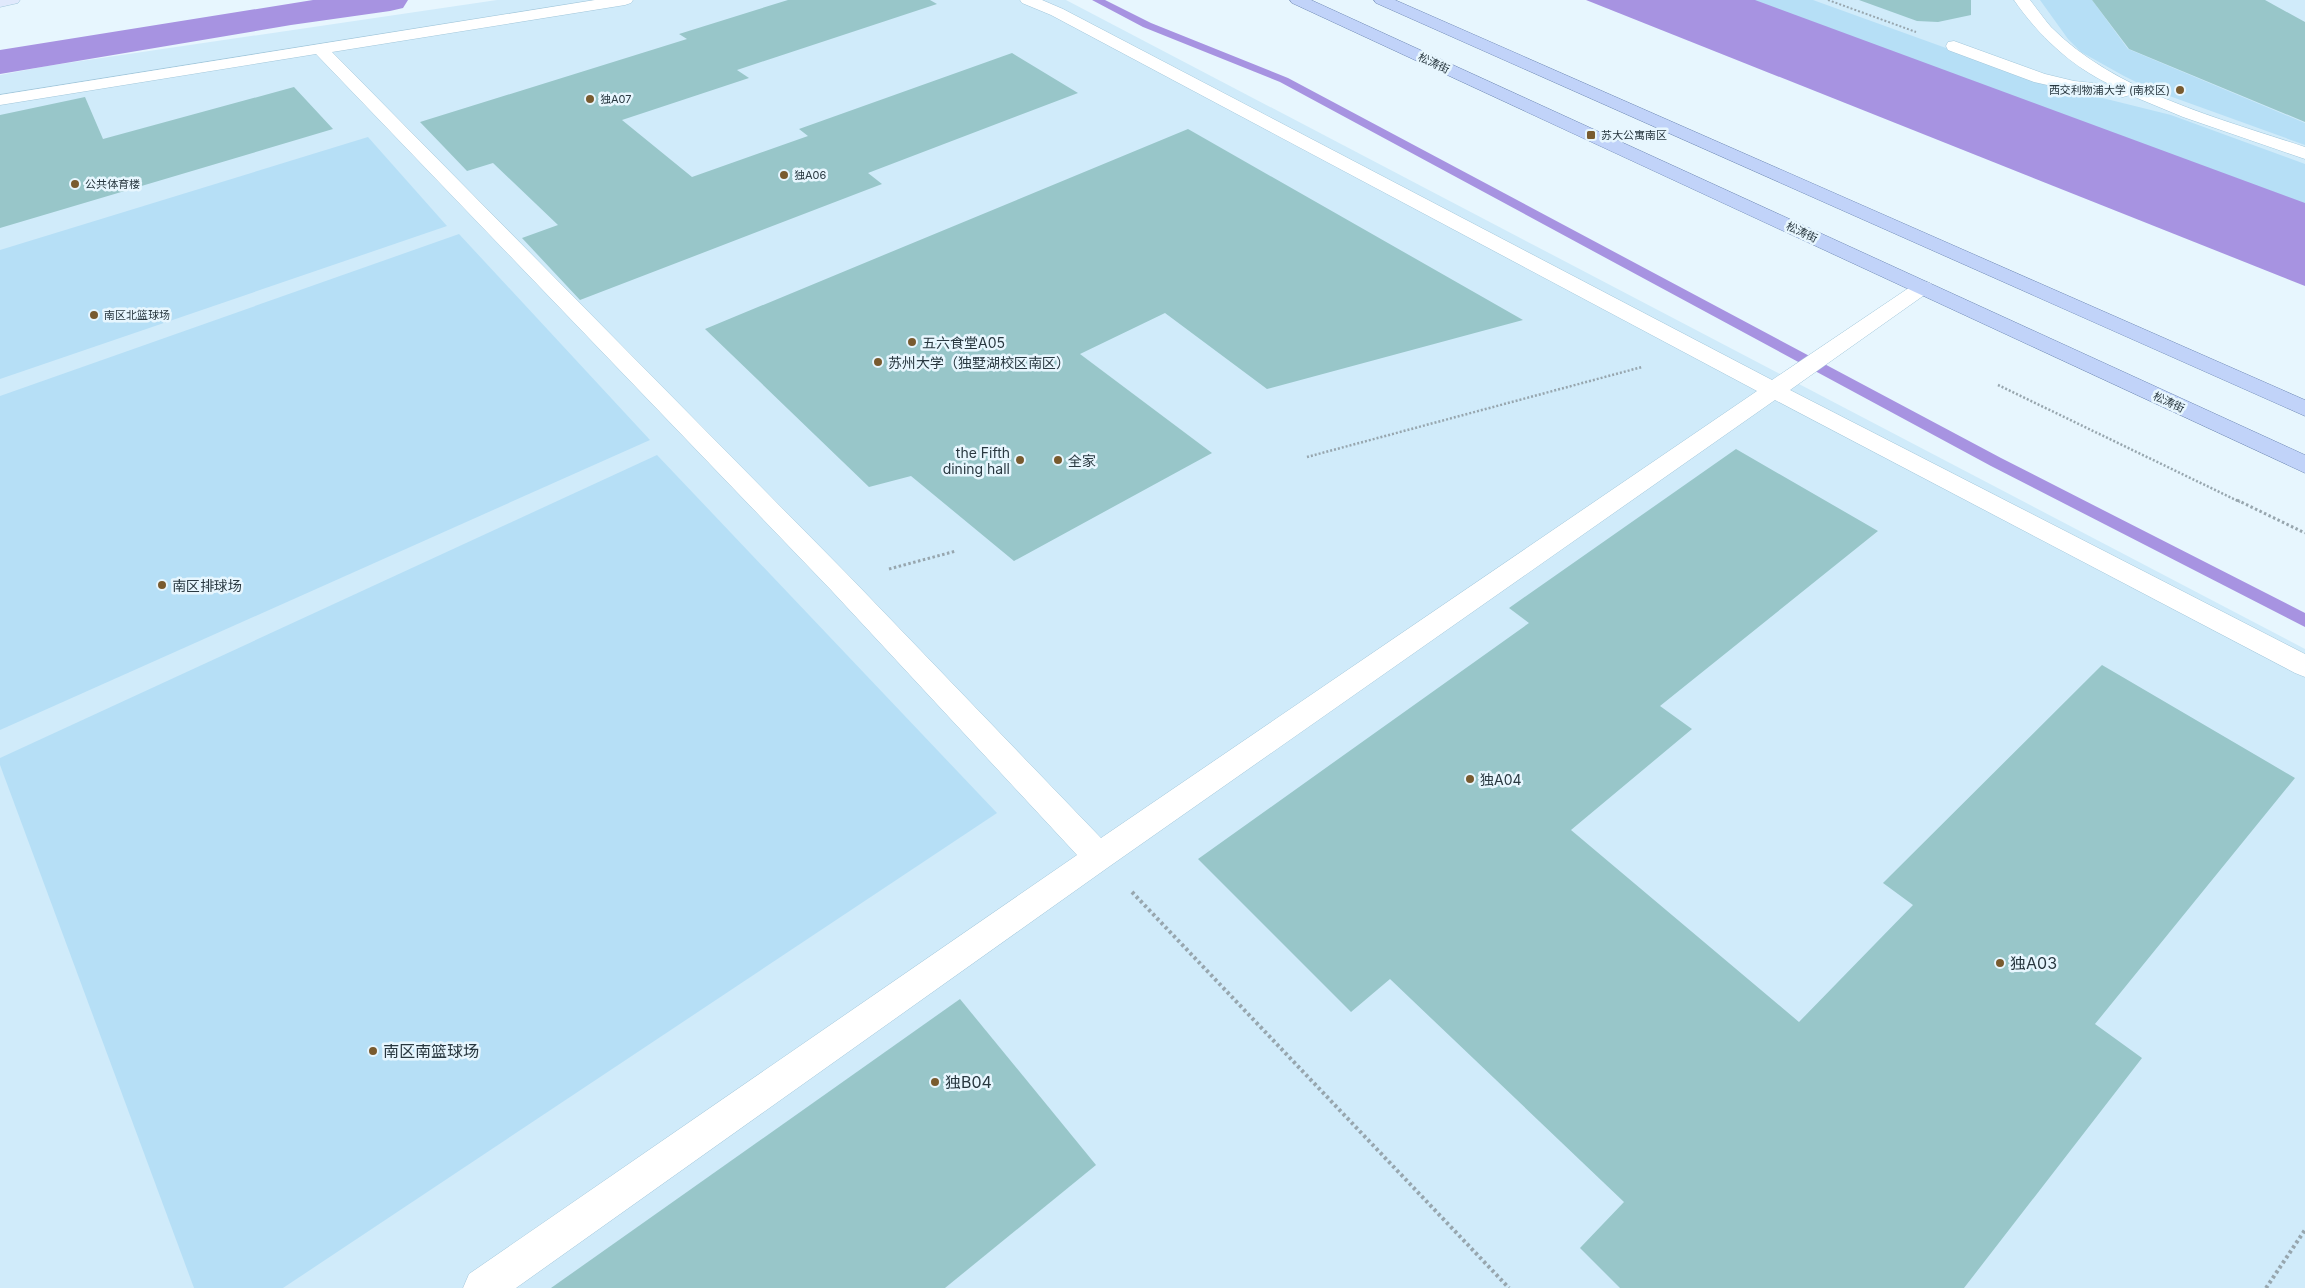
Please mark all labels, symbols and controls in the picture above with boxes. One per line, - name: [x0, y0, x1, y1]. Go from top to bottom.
- street label: 松涛街: [1416, 50, 1452, 76]
- place label: 西交利物浦大学 (南校区): [2049, 83, 2170, 97]
- marker: 西交利物浦大学 (南校区): [2174, 84, 2186, 96]
- place label: 独A07: [600, 92, 632, 106]
- marker: 独A07: [584, 93, 596, 105]
- place label: 苏大公寓南区: [1601, 128, 1667, 142]
- marker: 苏大公寓南区: [1585, 129, 1597, 141]
- place label: 独A06: [794, 168, 827, 182]
- marker: 独A06: [778, 169, 790, 181]
- place label: 公共体育楼: [85, 177, 140, 191]
- marker: 公共体育楼: [69, 178, 81, 190]
- street label: 松涛街: [1784, 219, 1820, 245]
- place label: 南区北篮球场: [104, 308, 170, 322]
- marker: 南区北篮球场: [88, 309, 100, 321]
- place label: 五六食堂A05: [922, 334, 1005, 351]
- marker: 五六食堂A05: [906, 336, 918, 348]
- place label: 苏州大学（独墅湖校区南区）: [888, 354, 1070, 371]
- marker: 苏州大学（独墅湖校区南区）: [872, 356, 884, 368]
- street label: 松涛街: [2151, 389, 2187, 415]
- place label: the Fifth dining hall: [943, 444, 1010, 477]
- place label: 全家: [1068, 452, 1096, 469]
- marker: the Fifth dining hall: [1014, 454, 1026, 466]
- marker: 全家: [1052, 454, 1064, 466]
- place label: 南区排球场: [172, 577, 242, 594]
- marker: 南区排球场: [156, 579, 168, 591]
- place label: 独A04: [1480, 771, 1522, 788]
- marker: 独A04: [1464, 773, 1476, 785]
- place label: 独A03: [2010, 953, 2057, 973]
- marker: 独A03: [1994, 957, 2006, 969]
- place label: 南区南篮球场: [383, 1041, 479, 1061]
- marker: 南区南篮球场: [367, 1045, 379, 1057]
- place label: 独B04: [945, 1072, 992, 1092]
- marker: 独B04: [929, 1076, 941, 1088]

